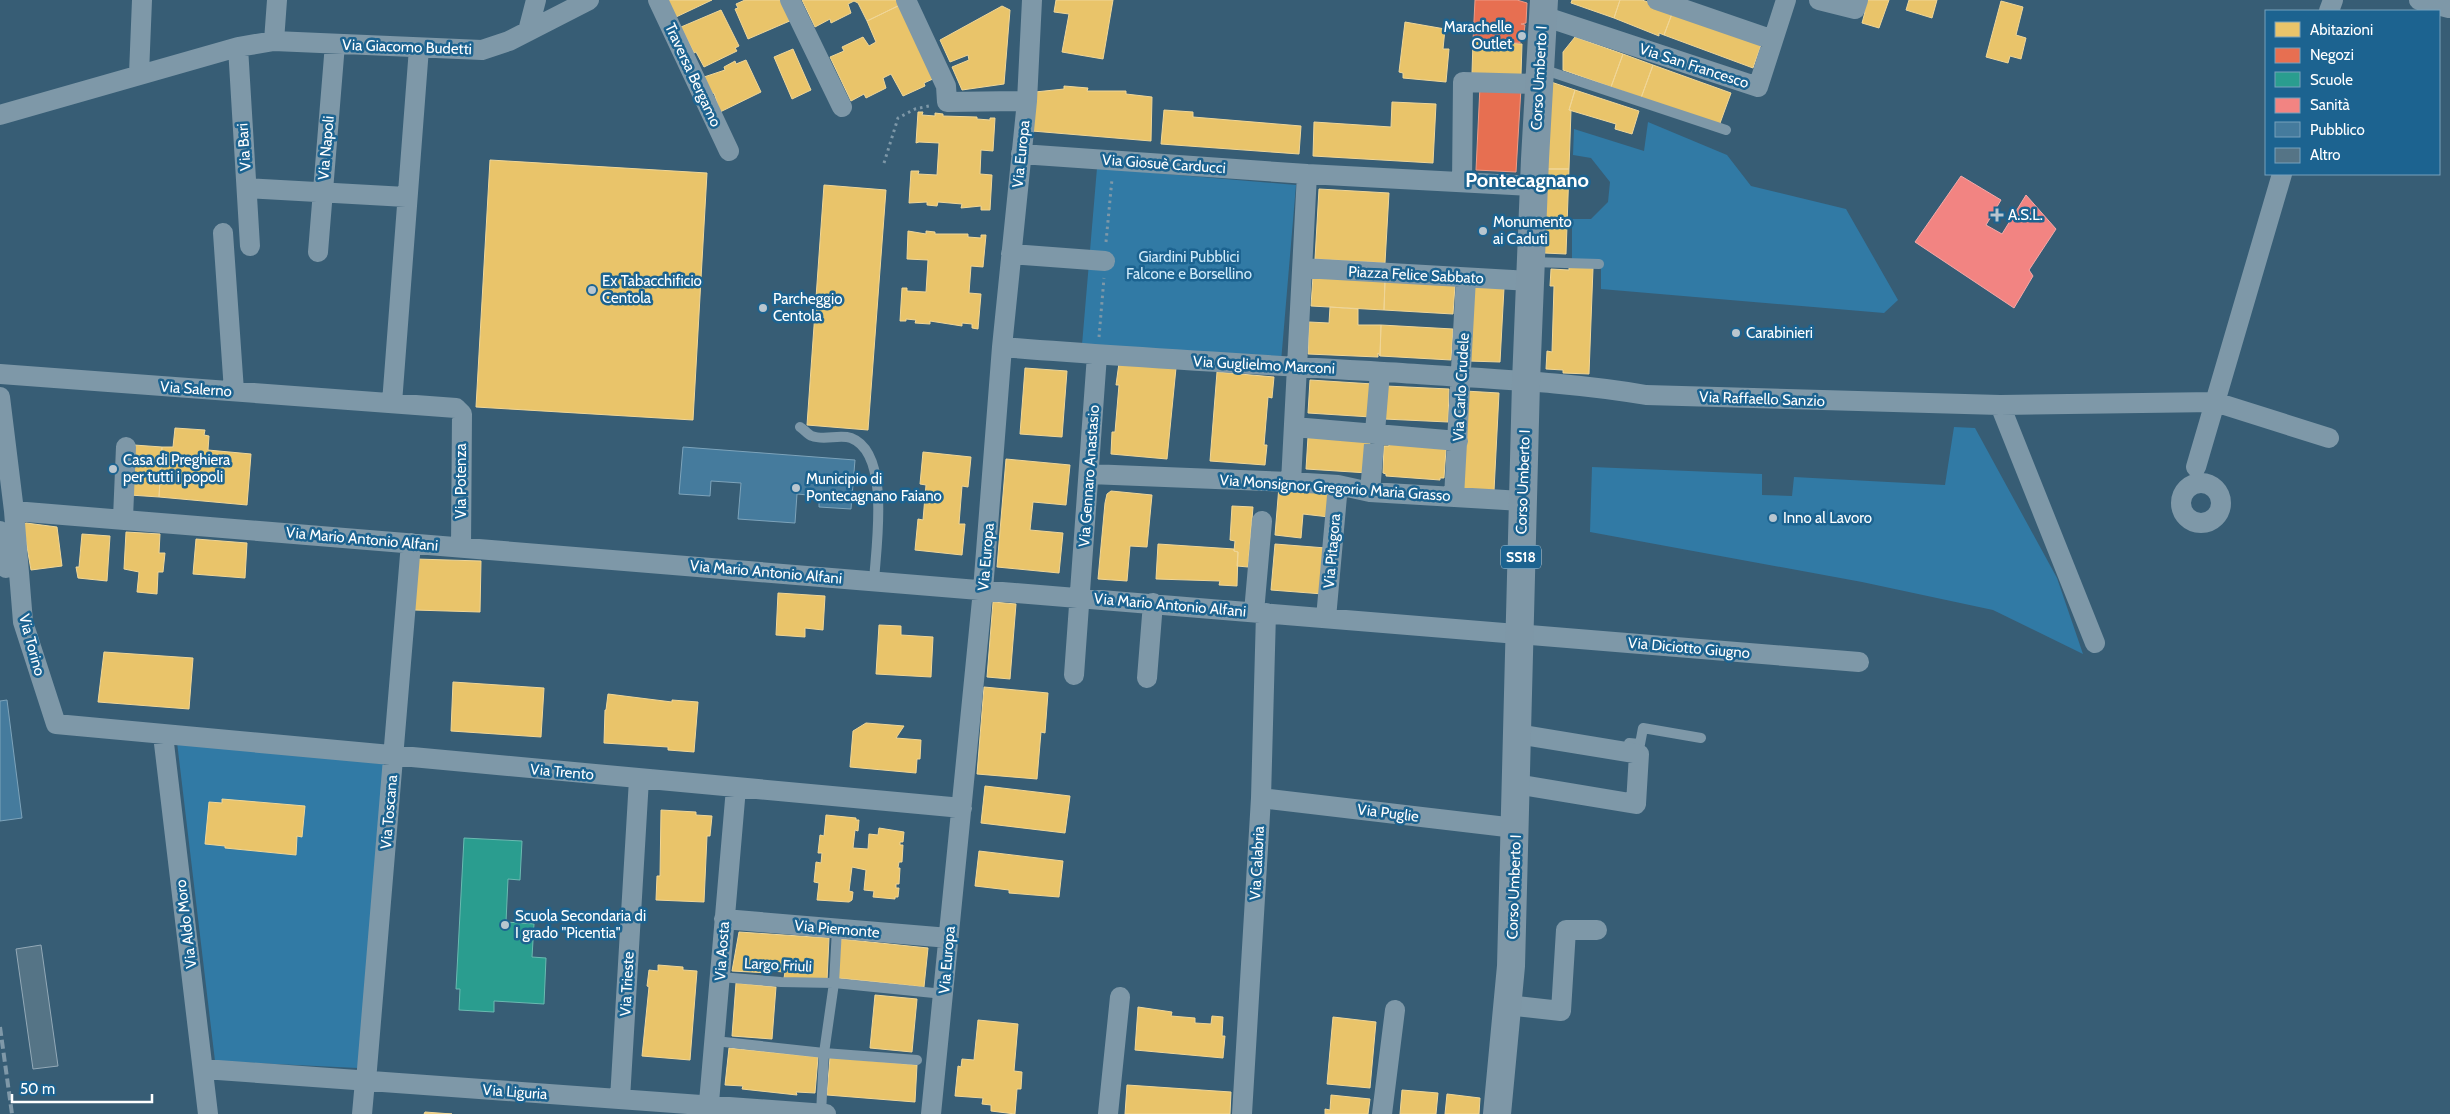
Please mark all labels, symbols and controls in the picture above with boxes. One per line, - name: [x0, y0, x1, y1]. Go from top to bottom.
- legend: [2265, 10, 2440, 175]
- place label: Marachelle Outlet: [1444, 18, 1512, 53]
- street label: Traversa Bergamo: [661, 20, 725, 130]
- text: Abitazioni: [2310, 21, 2373, 39]
- street label: Corso Umberto I: [1527, 25, 1551, 131]
- marker: Marachelle Outlet: [1516, 30, 1528, 42]
- street label: Via Giacomo Budetti: [342, 36, 472, 58]
- street label: Via San Francesco: [1637, 40, 1751, 92]
- text: Negozi: [2310, 46, 2354, 64]
- text: Scuole: [2310, 71, 2353, 89]
- text: Sanità: [2310, 96, 2351, 114]
- street label: Via Napoli: [314, 115, 338, 181]
- street label: Via Europa: [1009, 119, 1034, 189]
- text: Pubblico: [2310, 121, 2365, 139]
- street label: Via Bari: [233, 123, 255, 171]
- text: Altro: [2310, 146, 2340, 164]
- street label: Via Giosuè Carducci: [1102, 151, 1226, 177]
- district label: Pontecagnano: [1465, 168, 1589, 192]
- place label: A.S.L.: [2008, 206, 2043, 224]
- marker: A.S.L.: [1990, 208, 2004, 222]
- place label: Monumento ai Caduti: [1493, 213, 1572, 248]
- marker: Monumento ai Caduti: [1477, 225, 1489, 237]
- park label: Giardini Pubblici Falcone e Borsellino: [1126, 248, 1252, 283]
- street label: Piazza Felice Sabbato: [1348, 262, 1484, 288]
- place label: Ex Tabacchificio Centola: [602, 272, 702, 307]
- marker: Ex Tabacchificio Centola: [586, 284, 598, 296]
- place label: Parcheggio Centola: [773, 290, 842, 325]
- marker: Parcheggio Centola: [757, 302, 769, 314]
- place label: Carabinieri: [1746, 324, 1813, 342]
- marker: Carabinieri: [1730, 327, 1742, 339]
- street label: Via Carlo Crudele: [1449, 332, 1473, 442]
- street label: Via Guglielmo Marconi: [1193, 352, 1335, 378]
- street label: Via Salerno: [159, 378, 233, 400]
- street label: Via Raffaello Sanzio: [1699, 388, 1825, 410]
- street label: Via Gennaro Anastasio: [1075, 404, 1103, 548]
- street label: Corso Umberto I: [1512, 429, 1534, 535]
- street label: Via Potenza: [452, 442, 470, 519]
- place label: Casa di Preghiera per tutti i popoli: [123, 451, 231, 486]
- marker: Casa di Preghiera per tutti i popoli: [107, 463, 119, 475]
- place label: Municipio di Pontecagnano Faiano: [806, 470, 942, 505]
- street label: Via Monsignor Gregorio Maria Grasso: [1219, 471, 1451, 505]
- marker: Municipio di Pontecagnano Faiano: [790, 482, 802, 494]
- place label: Inno al Lavoro: [1783, 509, 1872, 527]
- street label: Via Pitagora: [1320, 512, 1344, 589]
- marker: Inno al Lavoro: [1767, 512, 1779, 524]
- street label: Via Europa: [974, 522, 998, 592]
- street label: Via Mario Antonio Alfani: [285, 523, 439, 555]
- road number: SS18: [1501, 546, 1541, 568]
- street label: Via Mario Antonio Alfani: [689, 556, 843, 588]
- street label: Via Mario Antonio Alfani: [1093, 589, 1247, 621]
- street label: Via Torino: [15, 612, 49, 678]
- street label: Via Diciotto Giugno: [1627, 634, 1751, 662]
- street label: Via Trento: [529, 760, 595, 784]
- street label: Via Toscana: [377, 773, 401, 850]
- street label: Via Puglie: [1356, 800, 1420, 826]
- street label: Via Calabria: [1246, 825, 1268, 901]
- street label: Corso Umberto I: [1503, 834, 1525, 940]
- street label: Via Aldo Moro: [172, 879, 200, 969]
- place label: Scuola Secondaria di I grado "Picentia": [515, 907, 646, 942]
- street label: Via Piemonte: [794, 916, 881, 942]
- marker: Scuola Secondaria di I grado "Picentia": [499, 919, 511, 931]
- street label: Via Aosta: [711, 920, 733, 981]
- street label: Via Europa: [935, 925, 959, 995]
- street label: Via Trieste: [616, 951, 638, 1017]
- street label: Largo Friuli: [744, 954, 812, 976]
- scale bar: [12, 1072, 152, 1104]
- text: 50 m: [20, 1080, 55, 1098]
- street label: Via Liguria: [482, 1081, 549, 1103]

